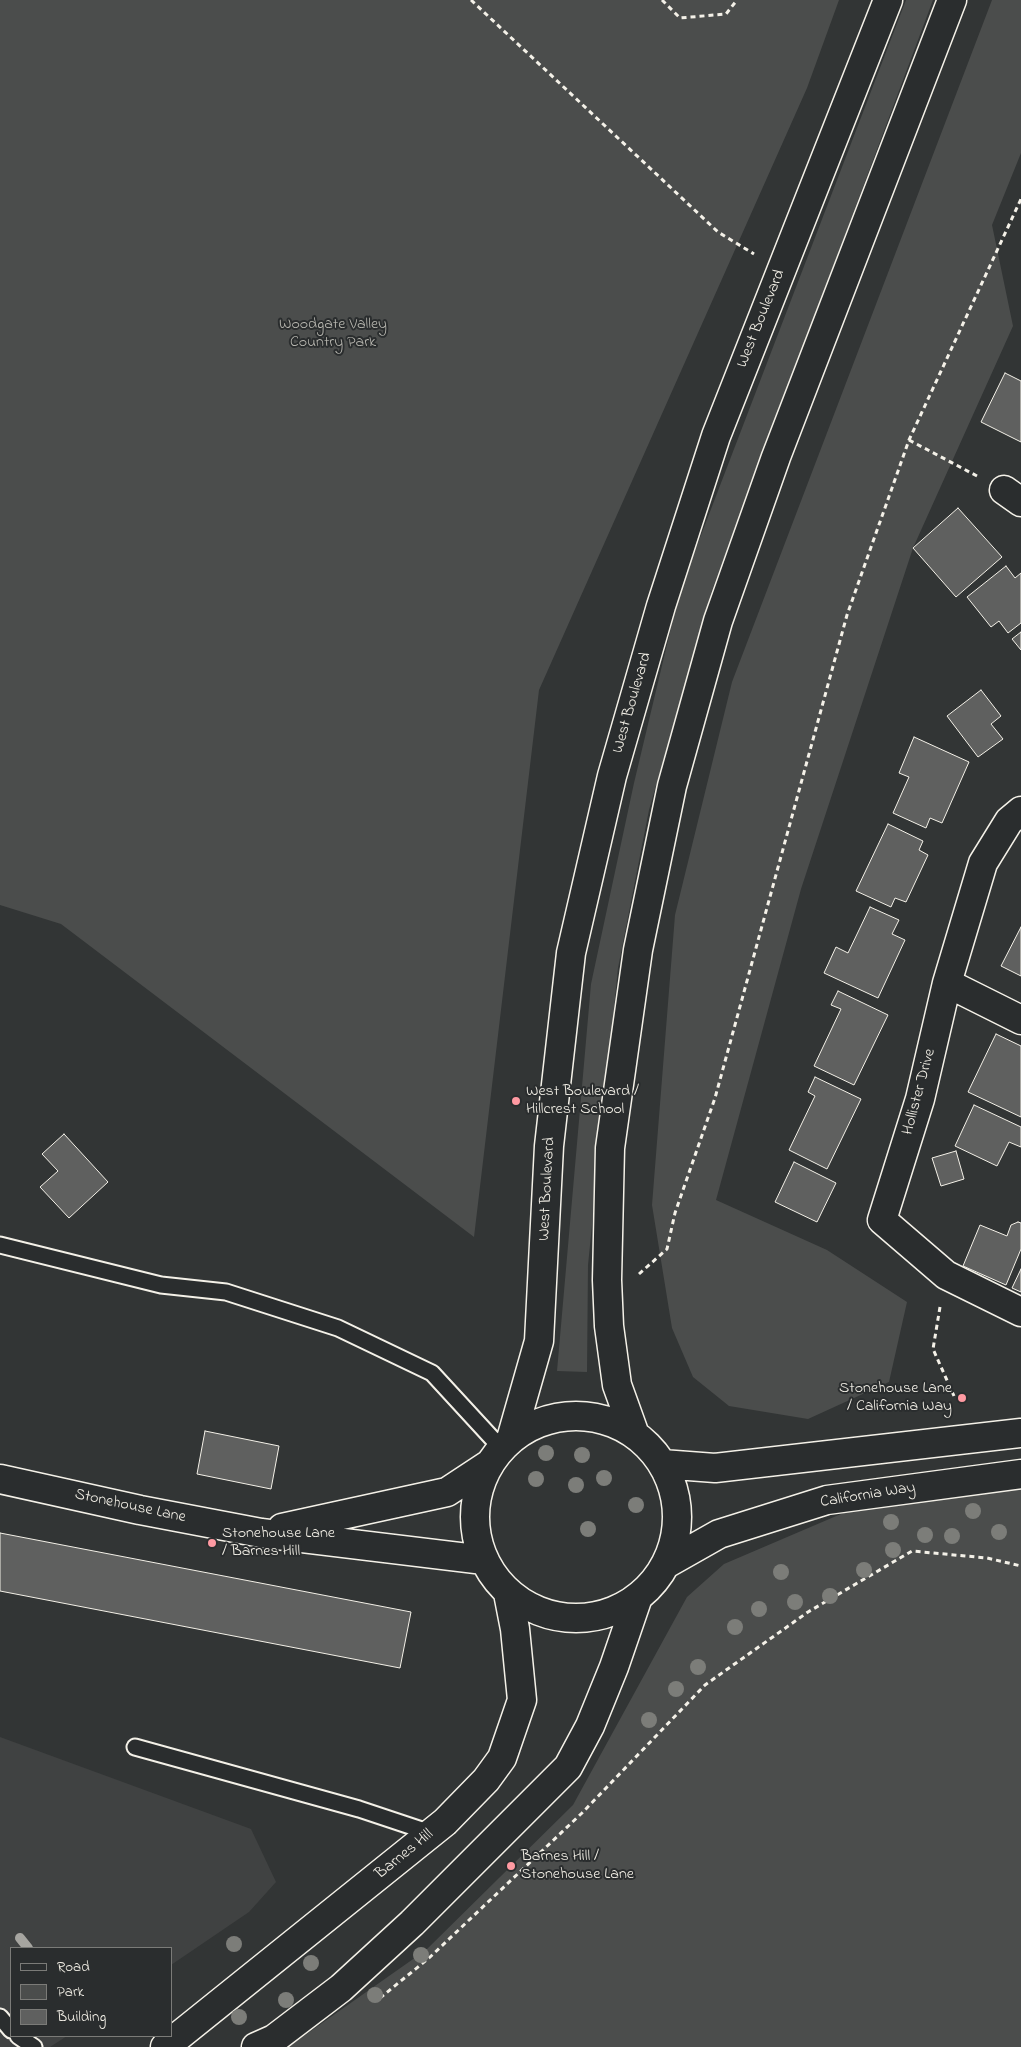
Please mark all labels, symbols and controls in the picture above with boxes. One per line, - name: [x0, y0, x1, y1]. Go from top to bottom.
- street label: West Boulevard: [734, 267, 790, 371]
- park label: Woodgate Valley Country Park: [279, 315, 387, 353]
- street label: West Boulevard: [609, 650, 657, 756]
- street label: Hollister Drive: [899, 1047, 941, 1137]
- place label: West Boulevard / Hillcrest School: [526, 1082, 639, 1120]
- marker: West Boulevard / Hillcrest School: [510, 1095, 522, 1107]
- street label: West Boulevard: [536, 1137, 560, 1241]
- place label: Stonehouse Lane / California Way: [839, 1379, 952, 1417]
- marker: Stonehouse Lane / California Way: [956, 1392, 968, 1404]
- street label: California Way: [819, 1479, 917, 1513]
- street label: Stonehouse Lane: [73, 1486, 187, 1528]
- place label: Stonehouse Lane / Barnes Hill: [222, 1524, 335, 1562]
- marker: Stonehouse Lane / Barnes Hill: [206, 1537, 218, 1549]
- street label: Barnes Hill: [372, 1826, 438, 1884]
- place label: Barnes Hill / Stonehouse Lane: [521, 1847, 634, 1885]
- marker: Barnes Hill / Stonehouse Lane: [505, 1860, 517, 1872]
- legend: [10, 1947, 172, 2037]
- text: Road: [57, 1956, 90, 1978]
- text: Park: [57, 1981, 84, 2003]
- text: Building: [57, 2006, 106, 2028]

